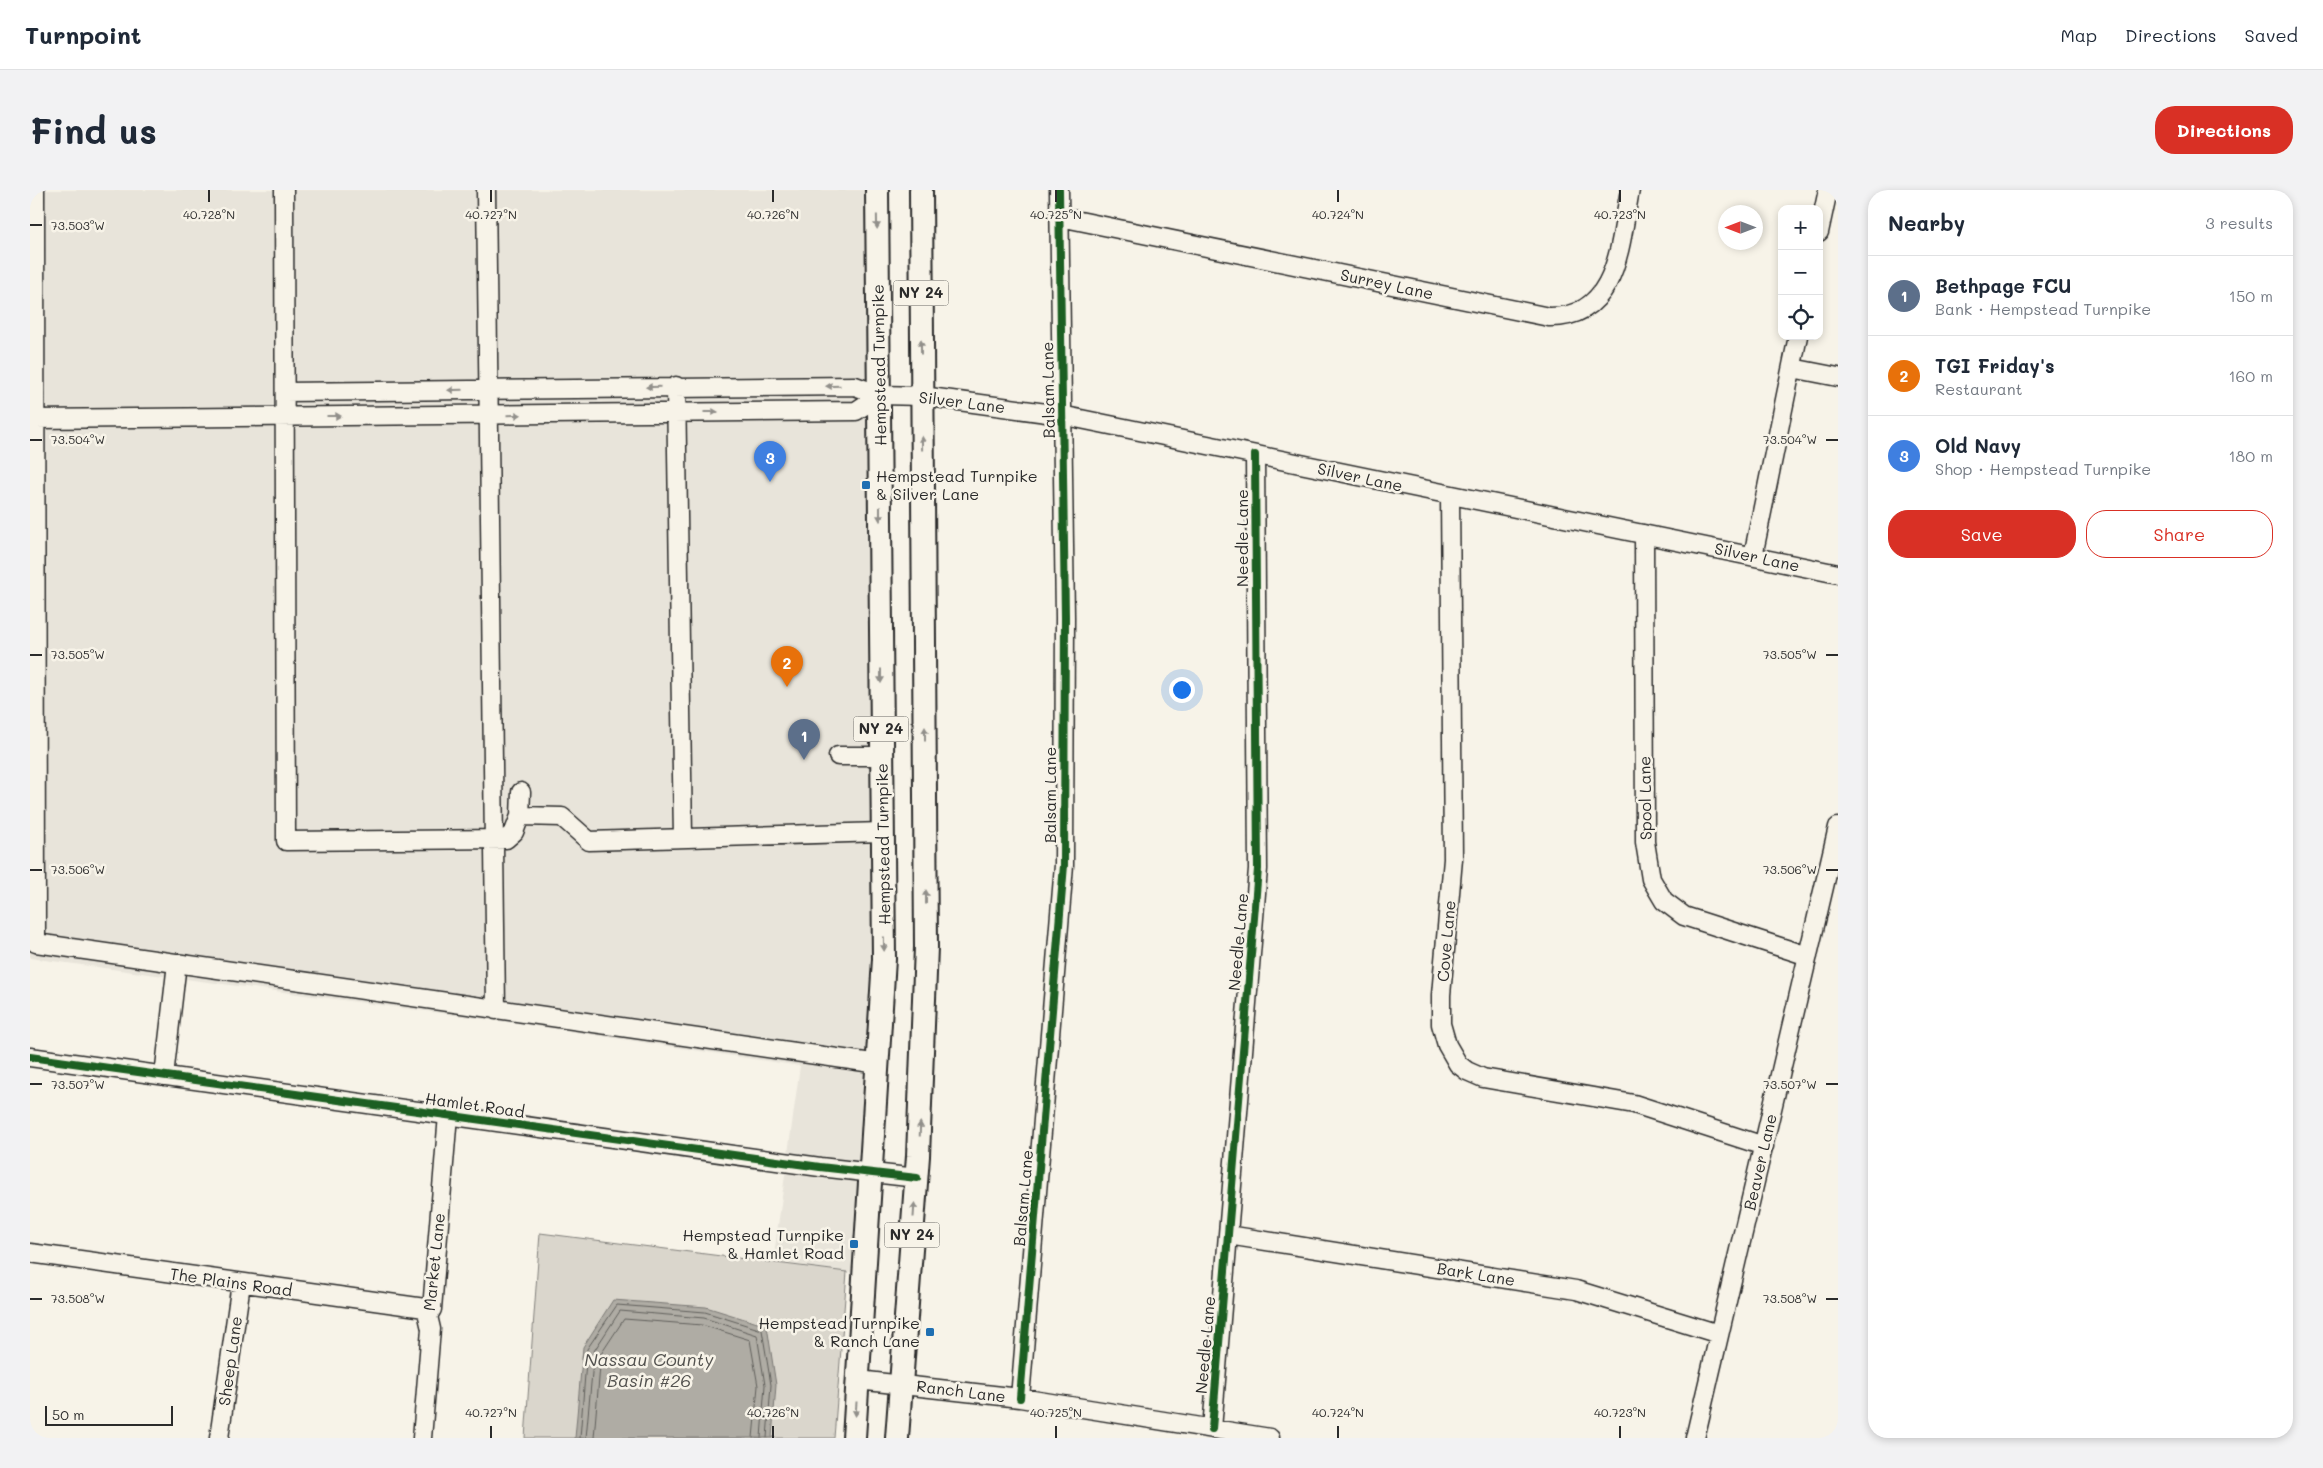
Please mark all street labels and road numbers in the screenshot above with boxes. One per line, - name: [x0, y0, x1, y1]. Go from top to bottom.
- street label: Surrey Lane: [1339, 263, 1435, 304]
- road number: NY 24: [894, 280, 948, 306]
- street label: Hempstead Turnpike: [867, 284, 890, 446]
- street label: Balsam Lane: [1036, 341, 1059, 439]
- street label: Silver Lane: [918, 386, 1006, 417]
- street label: Silver Lane: [1316, 457, 1405, 496]
- street label: Needle Lane: [1231, 489, 1252, 587]
- street label: Silver Lane: [1713, 537, 1802, 576]
- road number: NY 24: [854, 716, 908, 742]
- street label: Balsam Lane: [1039, 747, 1060, 843]
- street label: Spool Lane: [1633, 756, 1656, 840]
- street label: Hempstead Turnpike: [871, 763, 894, 925]
- street label: Needle Lane: [1223, 892, 1252, 992]
- street label: Cove Lane: [1431, 899, 1460, 982]
- street label: Hamlet Road: [424, 1087, 526, 1122]
- street label: Beaver Lane: [1738, 1112, 1781, 1212]
- street label: Balsam Lane: [1008, 1149, 1037, 1247]
- street label: Market Lane: [418, 1212, 449, 1312]
- road number: NY 24: [884, 1222, 940, 1248]
- street label: Bark Lane: [1436, 1257, 1517, 1290]
- street label: The Plains Road: [169, 1263, 294, 1300]
- street label: Needle Lane: [1190, 1295, 1219, 1395]
- street label: Sheep Lane: [213, 1315, 246, 1407]
- street label: Ranch Lane: [915, 1375, 1007, 1406]

